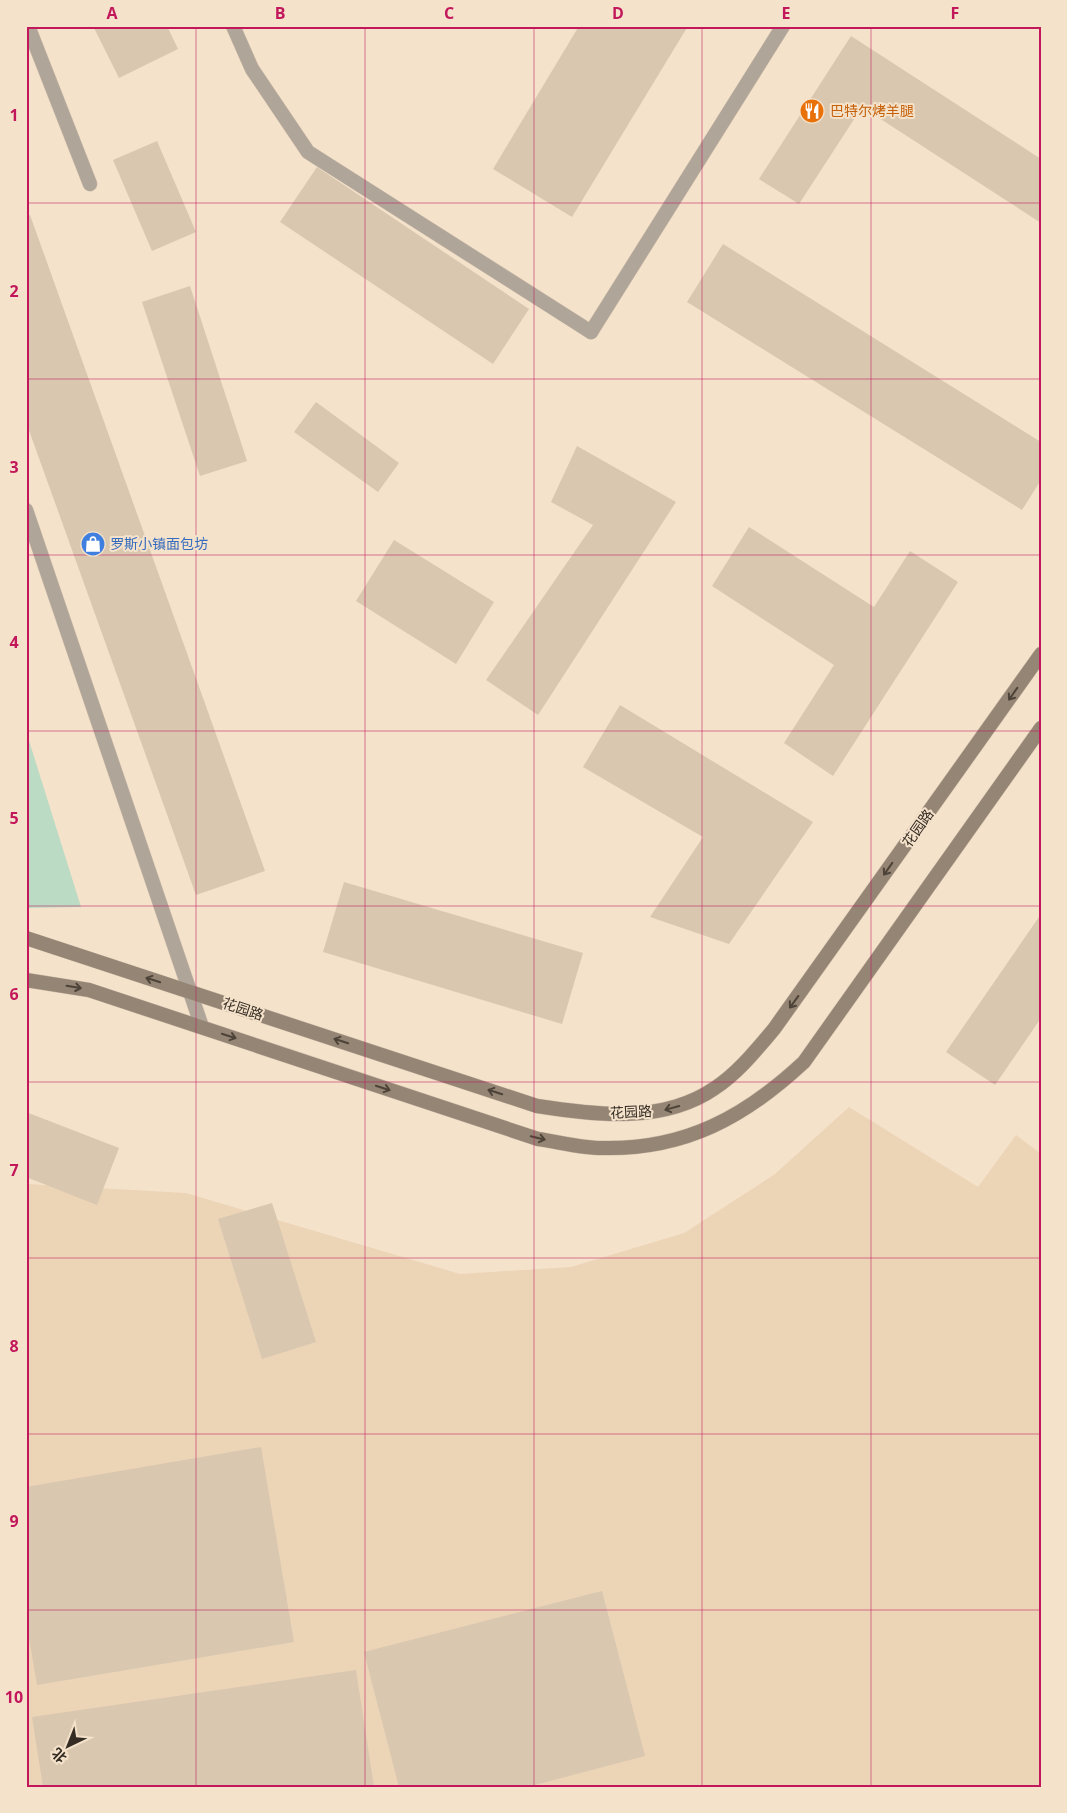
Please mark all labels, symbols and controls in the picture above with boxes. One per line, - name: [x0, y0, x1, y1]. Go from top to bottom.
- text: A: [106, 2, 118, 24]
- text: B: [275, 2, 285, 24]
- text: C: [444, 2, 454, 24]
- text: D: [612, 2, 624, 24]
- text: E: [782, 2, 791, 24]
- text: F: [951, 2, 959, 24]
- restaurant icon: 巴特尔烤羊腿: [799, 98, 825, 124]
- place label: 巴特尔烤羊腿: [830, 101, 914, 120]
- text: 1: [9, 104, 19, 126]
- text: 2: [9, 280, 19, 302]
- text: 3: [9, 456, 19, 478]
- shop icon: 罗斯小镇面包坊: [80, 531, 106, 557]
- place label: 罗斯小镇面包坊: [110, 534, 208, 553]
- text: 4: [9, 631, 19, 653]
- one-way arrow: [1007, 687, 1018, 700]
- street label: 花园路: [898, 805, 937, 850]
- text: 5: [9, 807, 19, 829]
- one-way arrow: [883, 862, 893, 876]
- one-way arrow: [145, 974, 161, 984]
- text: 6: [9, 983, 19, 1005]
- one-way arrow: [66, 983, 82, 993]
- street label: 花园路: [220, 993, 266, 1024]
- one-way arrow: [789, 994, 799, 1008]
- one-way arrow: [221, 1032, 237, 1042]
- one-way arrow: [333, 1036, 349, 1046]
- one-way arrow: [375, 1083, 391, 1093]
- one-way arrow: [487, 1087, 503, 1097]
- street label: 花园路: [610, 1101, 652, 1122]
- one-way arrow: [664, 1104, 680, 1113]
- one-way arrow: [529, 1134, 545, 1143]
- text: 7: [9, 1159, 19, 1181]
- text: 8: [9, 1335, 19, 1357]
- text: 9: [9, 1510, 19, 1532]
- text: 10: [5, 1686, 23, 1708]
- north arrow: [42, 1720, 92, 1770]
- text: 北: [47, 1744, 70, 1768]

